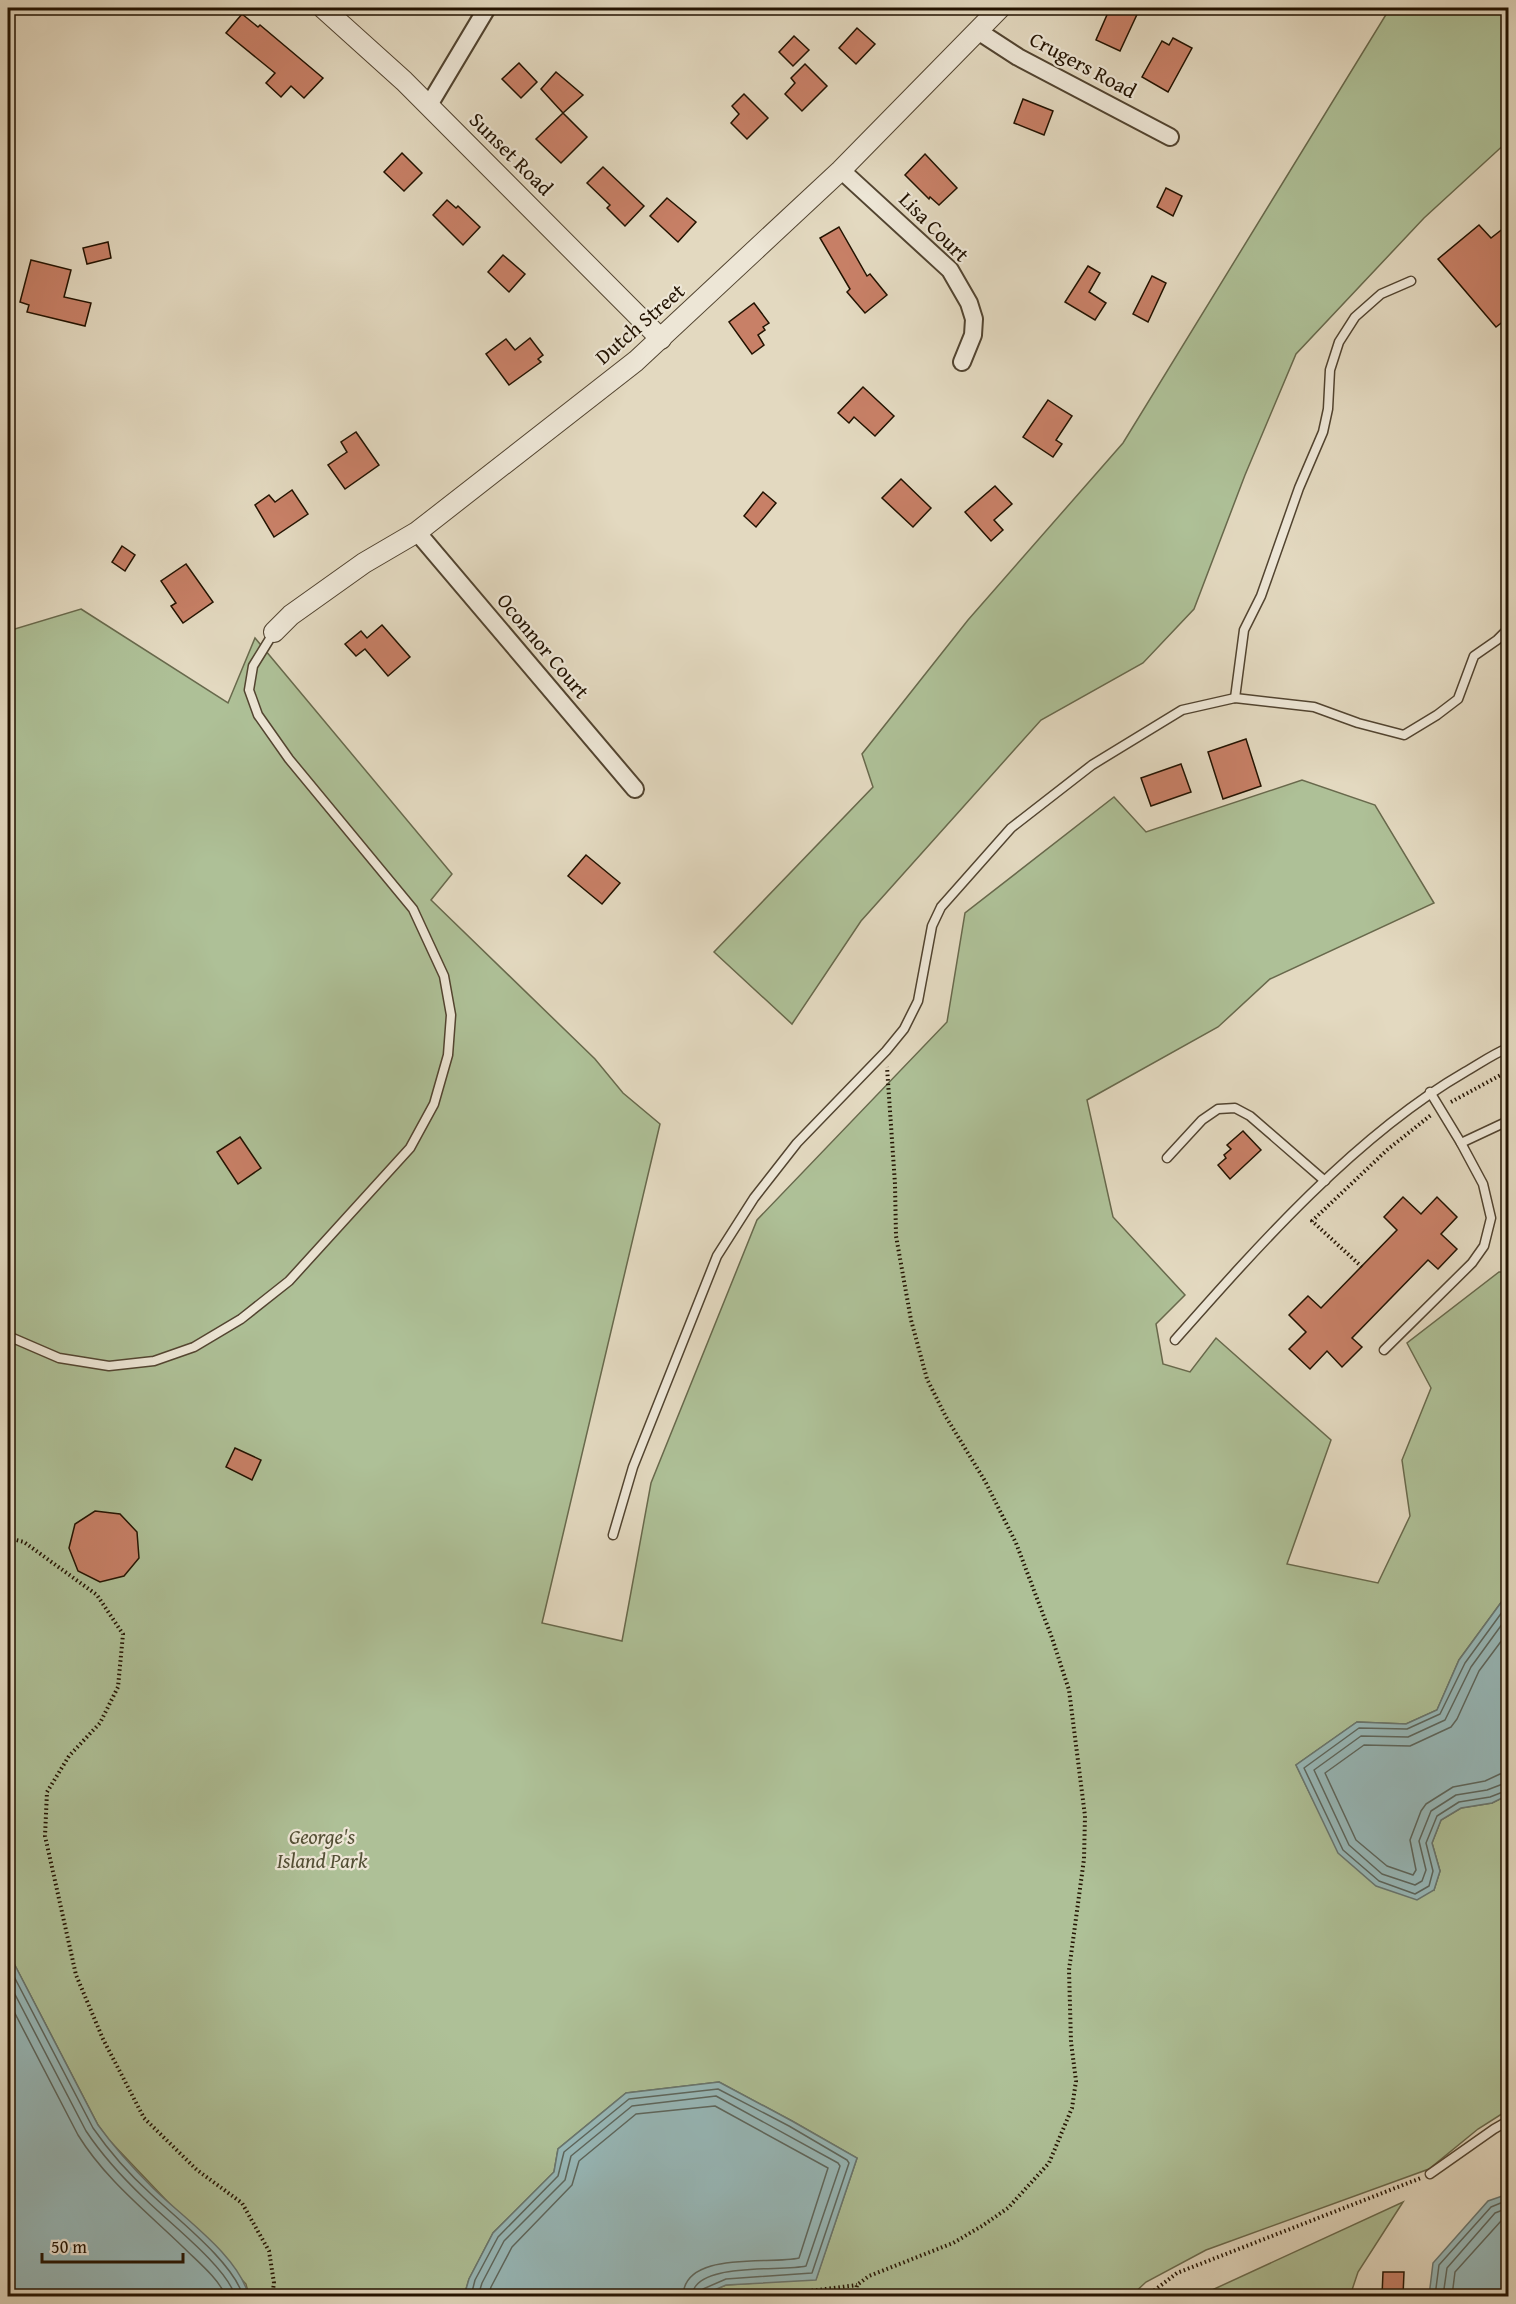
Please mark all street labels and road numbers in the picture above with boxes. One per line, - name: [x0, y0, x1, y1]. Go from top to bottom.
- street label: Crugers Road: [1024, 23, 1143, 106]
- street label: Sunset Road: [462, 105, 561, 203]
- street label: Lisa Court: [892, 184, 977, 269]
- street label: Dutch Street: [588, 275, 692, 371]
- street label: Oconnor Court: [490, 586, 597, 706]

